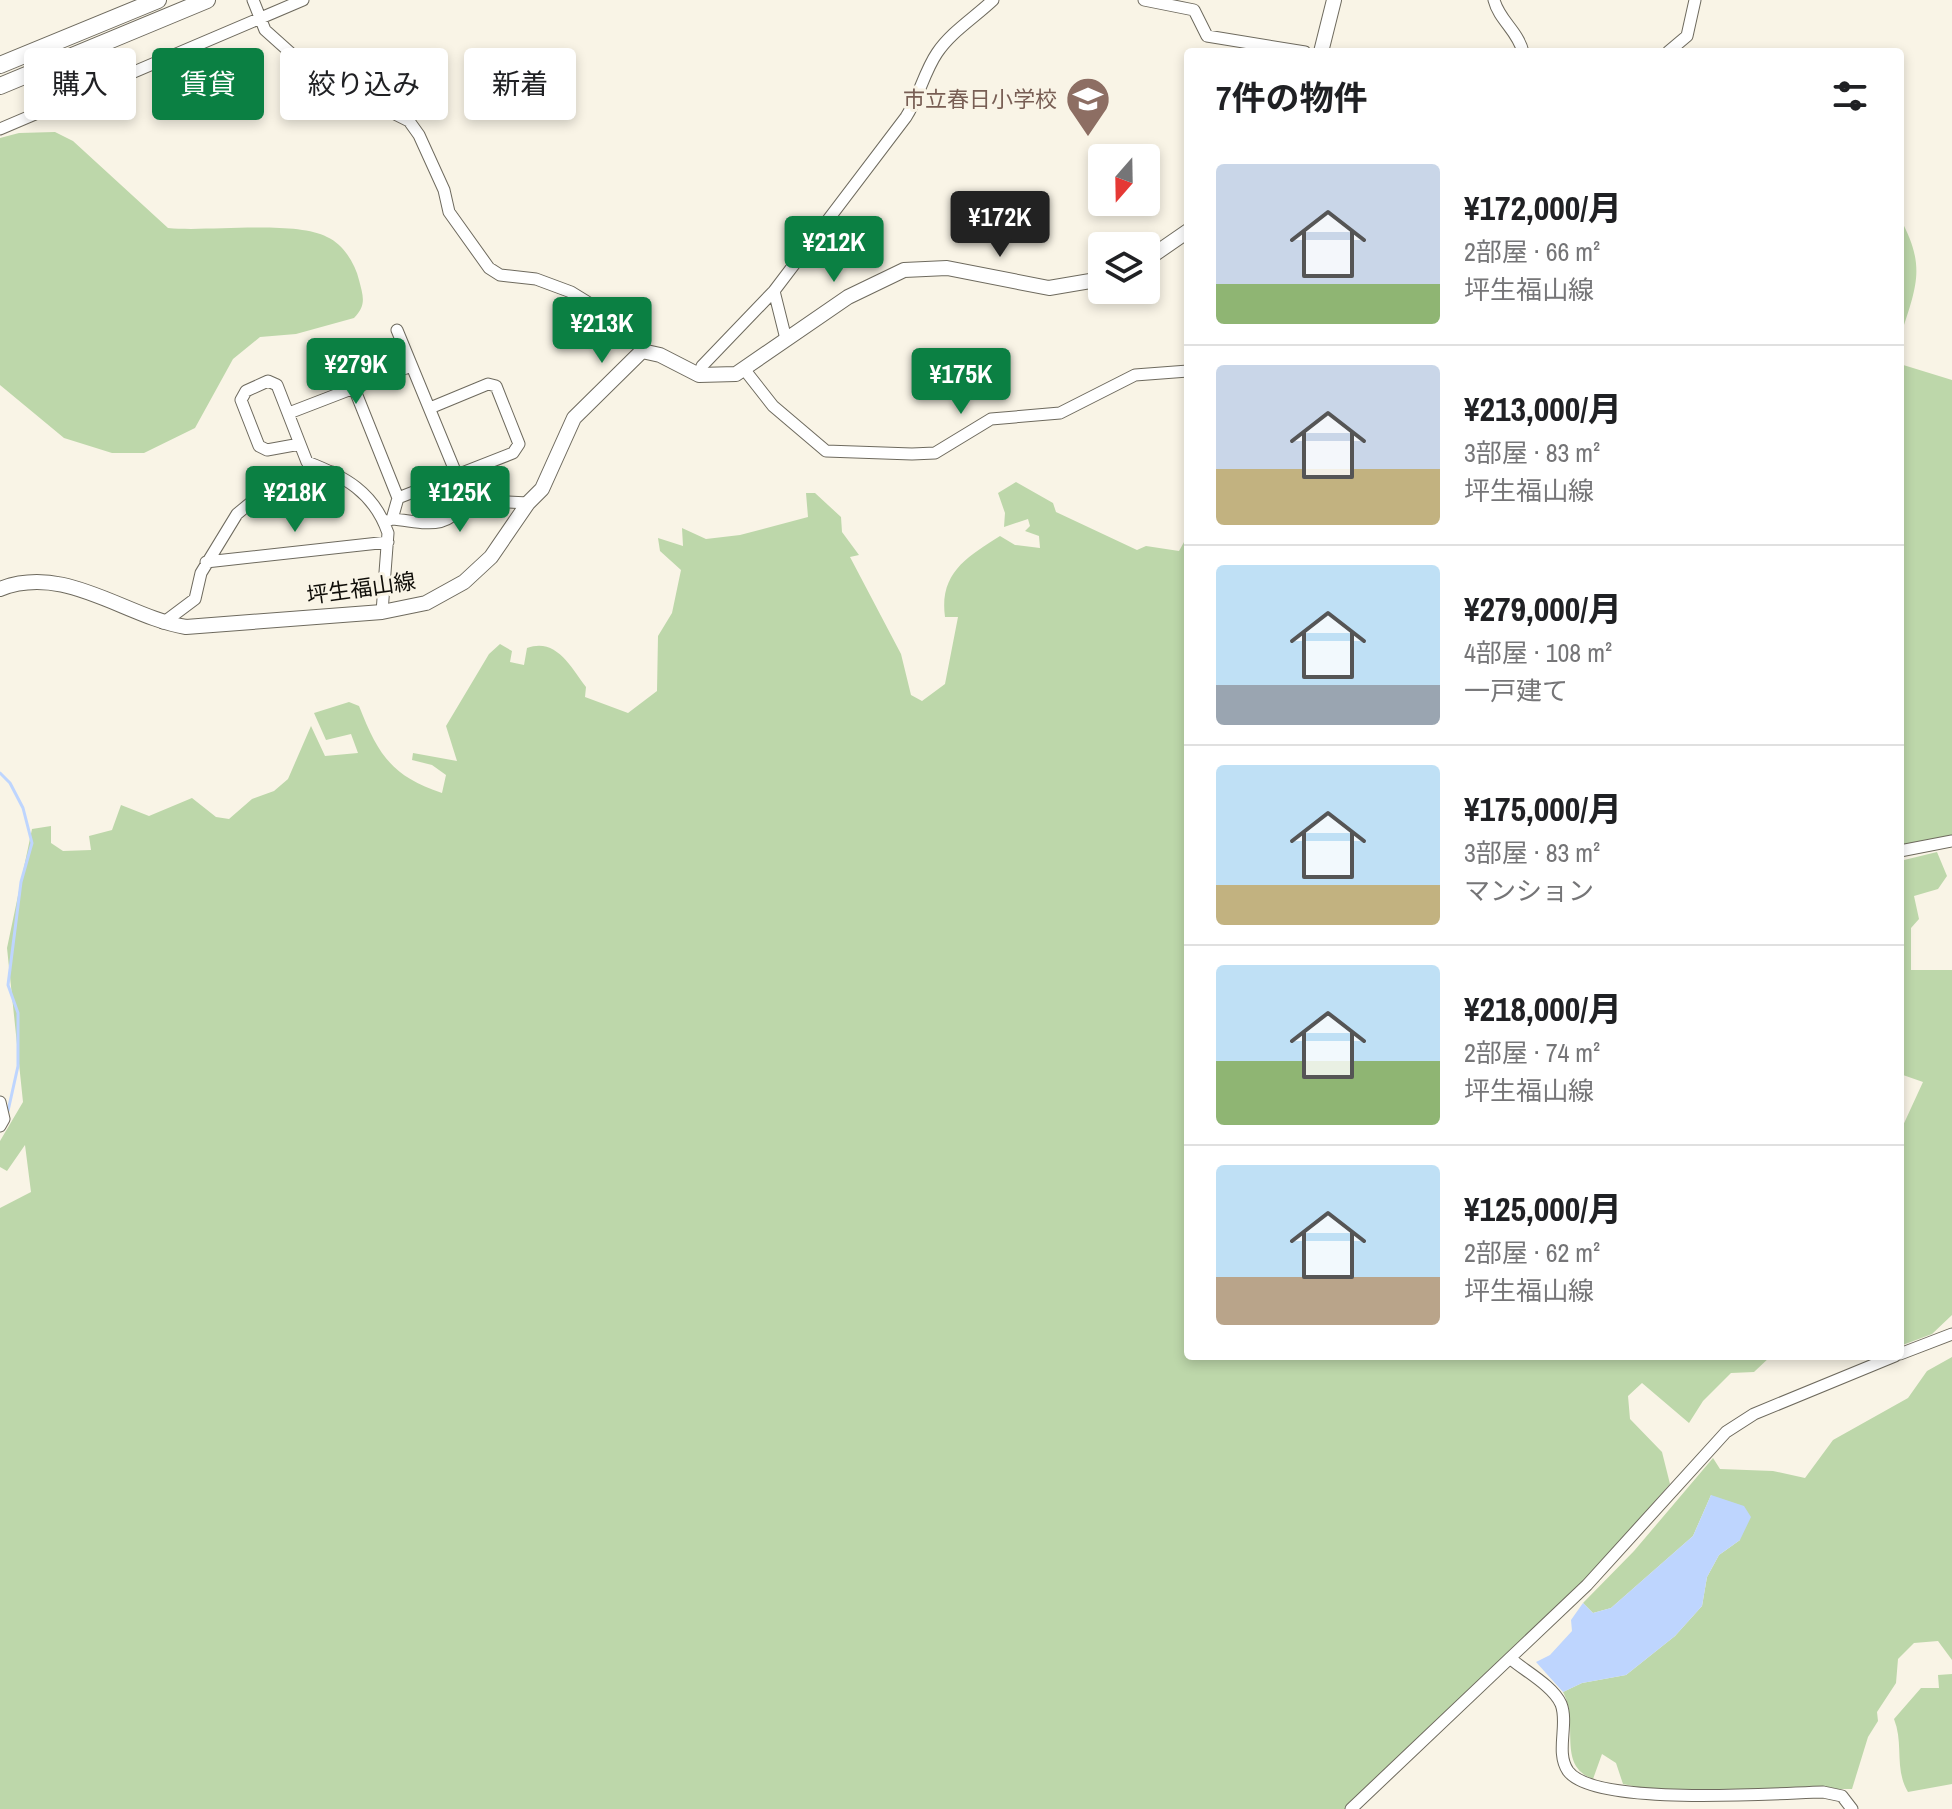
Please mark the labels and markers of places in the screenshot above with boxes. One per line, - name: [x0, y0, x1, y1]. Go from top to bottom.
- school or university icon: 市立春日小学校: [1064, 75, 1112, 138]
- place label: 市立春日小学校: [903, 84, 1057, 114]
- pin: ¥172K: [944, 191, 1056, 259]
- pin: ¥212K: [778, 216, 890, 284]
- pin: ¥213K: [546, 297, 658, 365]
- pin: ¥279K: [300, 338, 412, 406]
- pin: ¥175K: [905, 348, 1017, 416]
- pin: ¥218K: [239, 466, 351, 534]
- pin: ¥125K: [404, 466, 516, 534]

